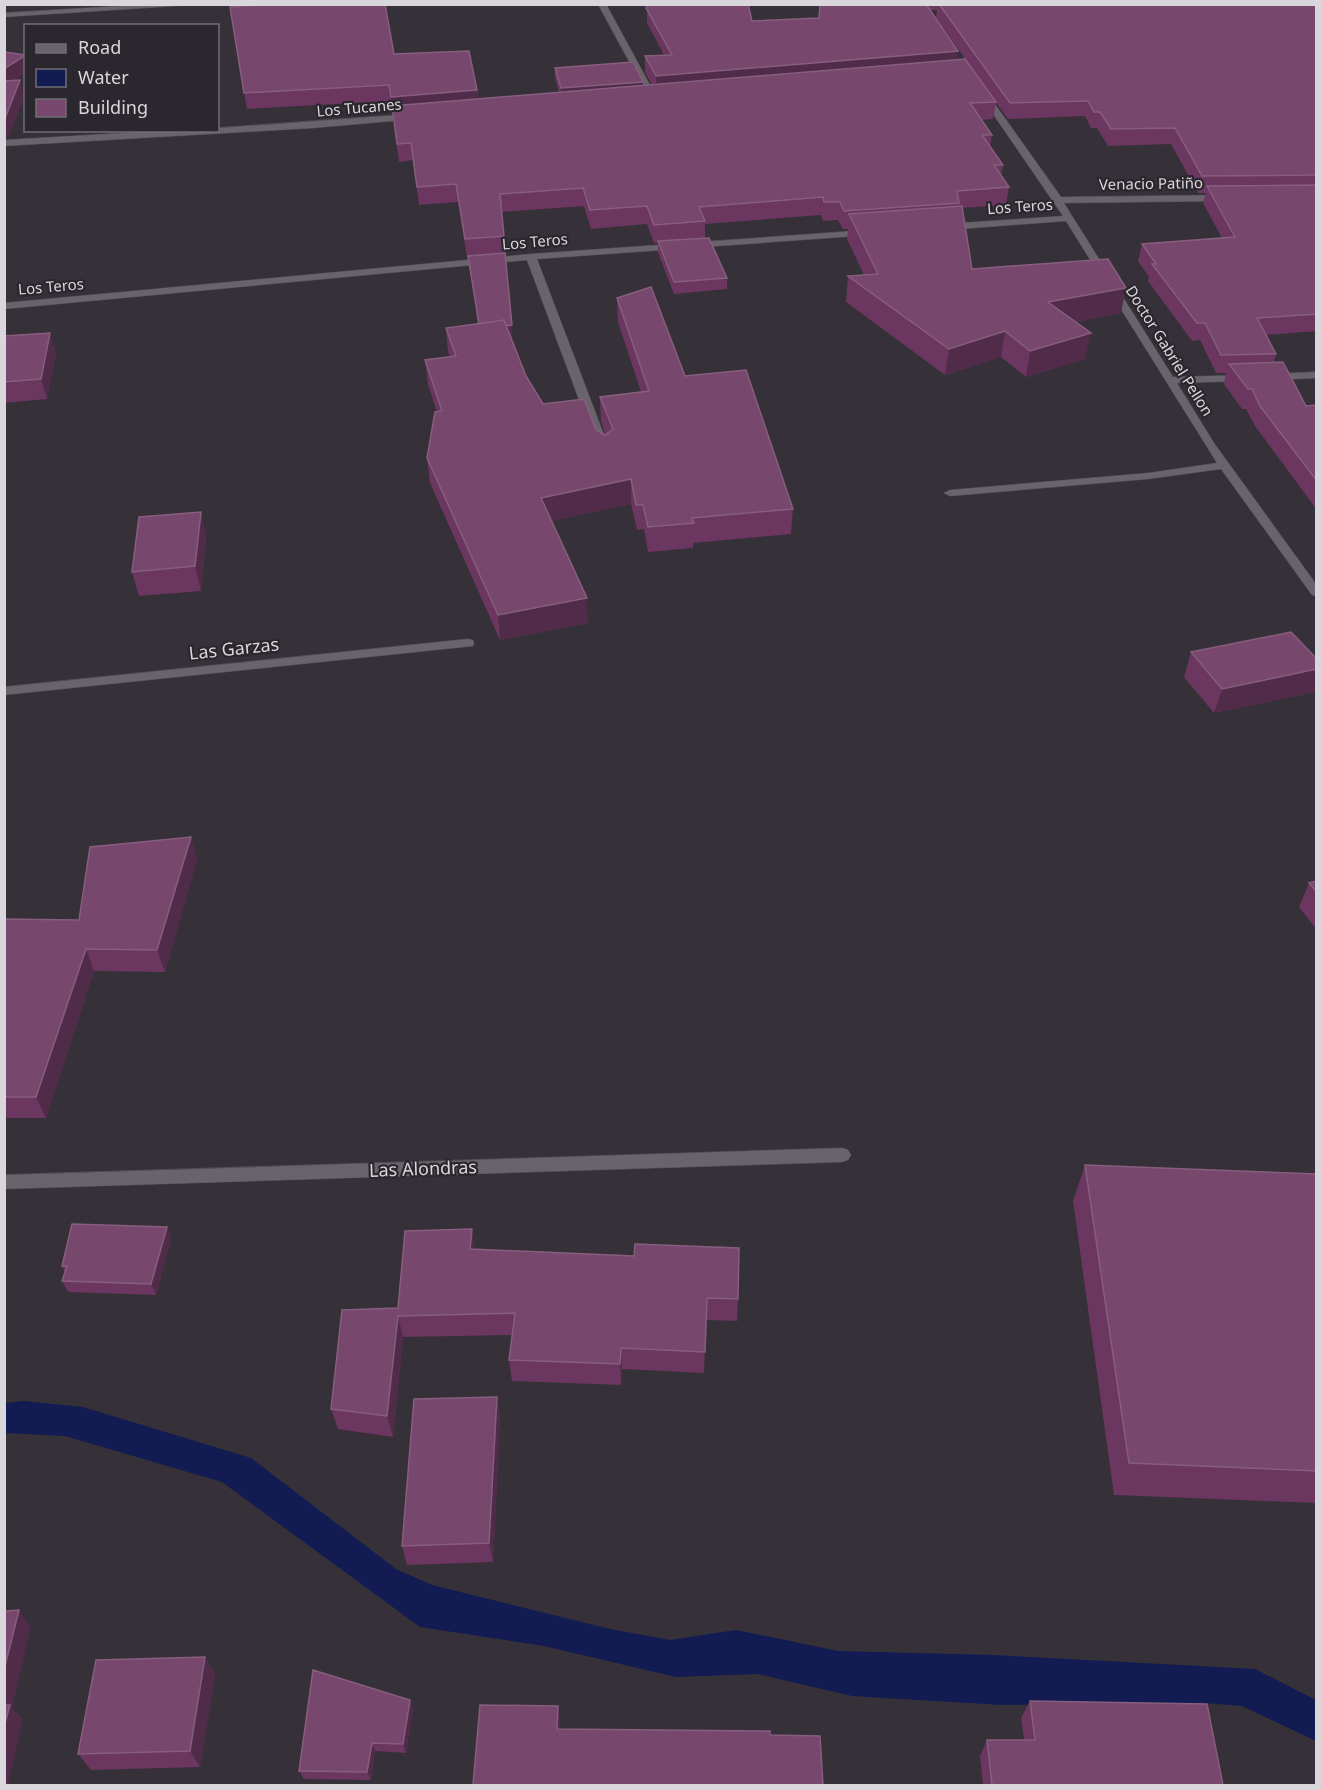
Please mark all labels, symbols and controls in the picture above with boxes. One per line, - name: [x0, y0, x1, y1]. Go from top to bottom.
- legend: [24, 24, 219, 132]
- text: Road: [78, 35, 121, 59]
- text: Water: [78, 65, 129, 89]
- street label: Los Tucanes: [315, 93, 402, 121]
- text: Building: [78, 95, 148, 119]
- street label: Venacio Patiño: [1099, 172, 1203, 194]
- street label: Los Teros: [986, 194, 1054, 218]
- street label: Los Teros: [501, 228, 569, 254]
- street label: Los Teros: [17, 273, 85, 299]
- street label: Doctor Gabriel Pellon: [1122, 281, 1218, 419]
- street label: Las Garzas: [188, 631, 280, 665]
- street label: Las Alondras: [369, 1154, 477, 1182]

